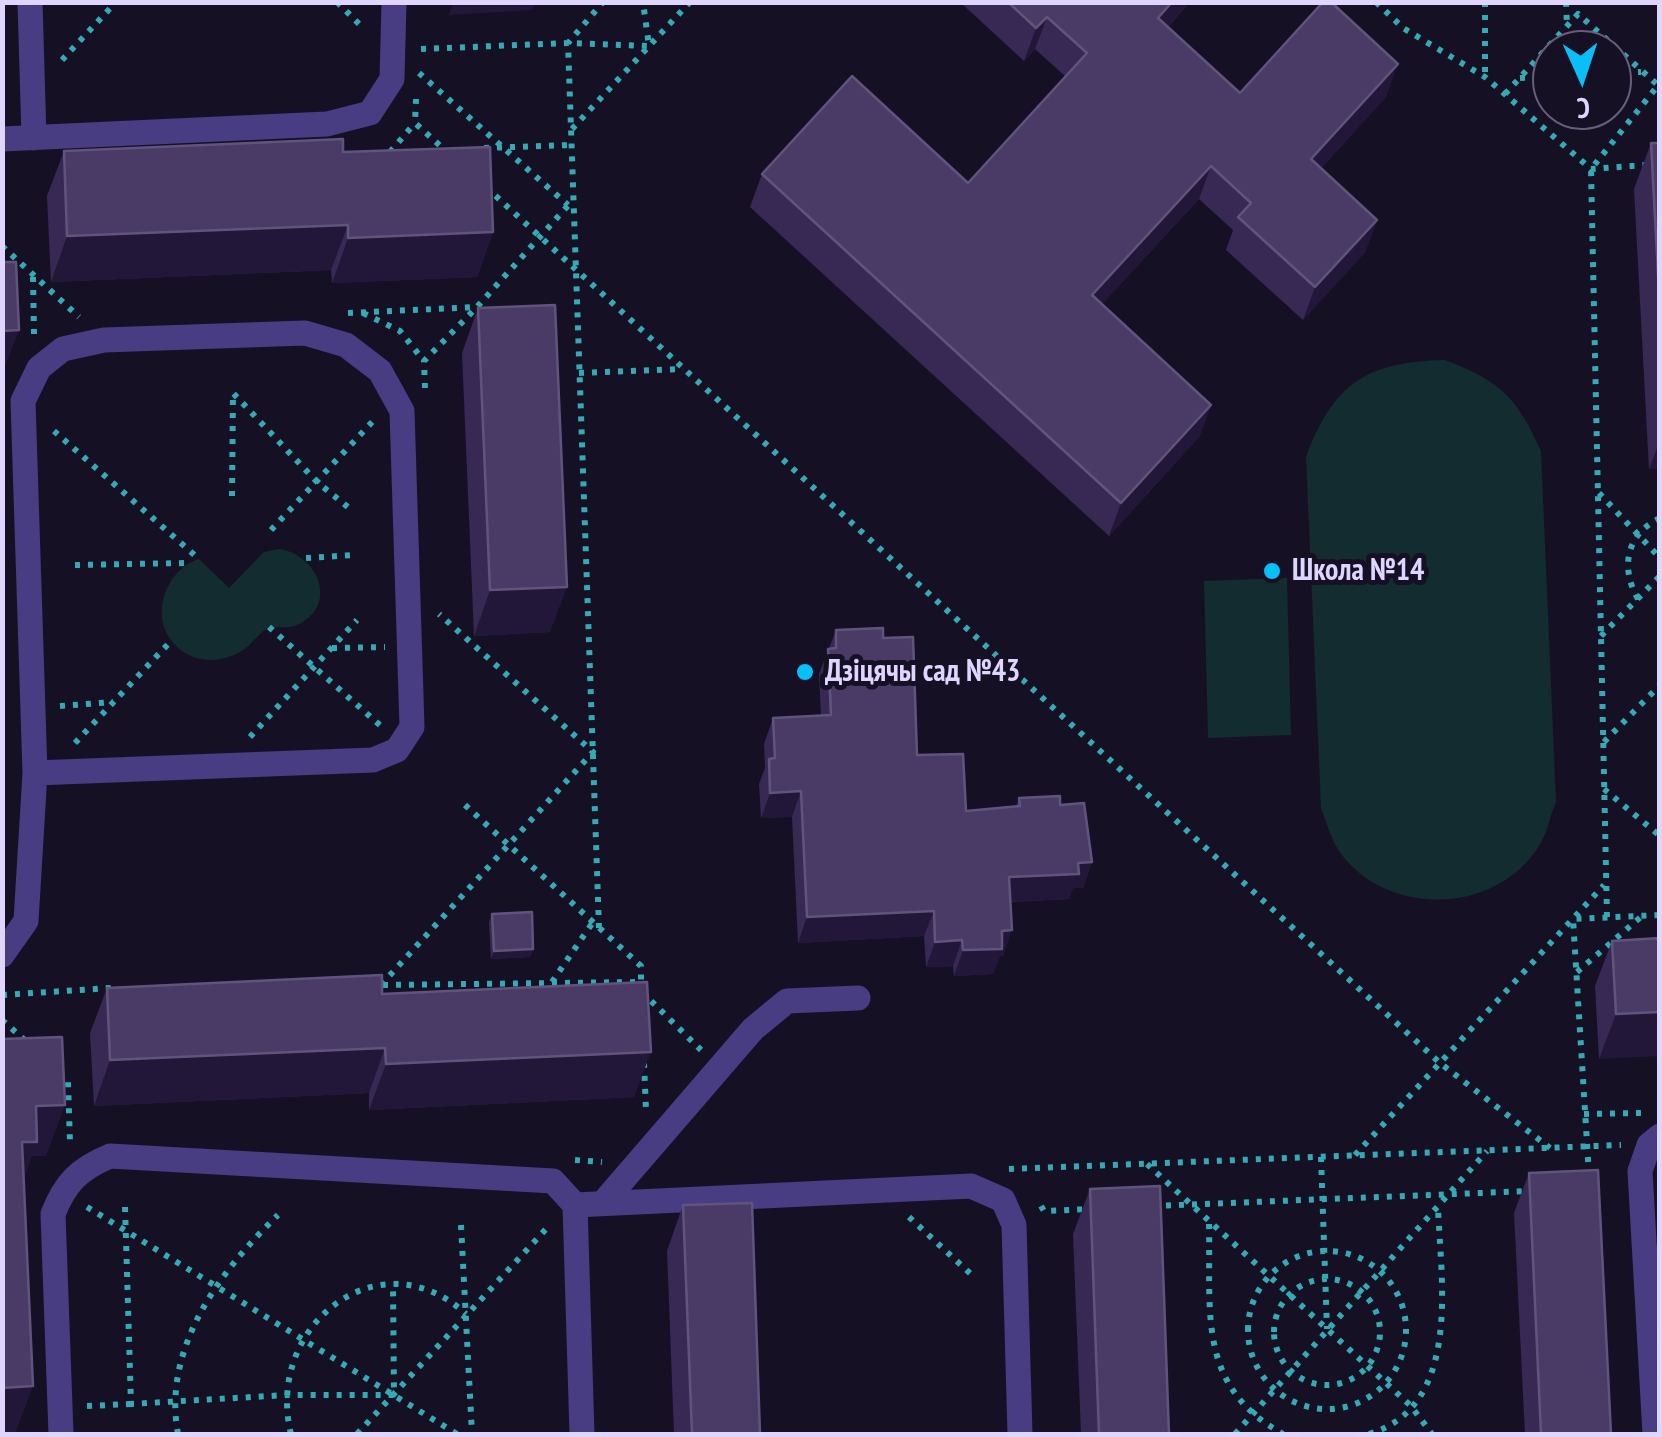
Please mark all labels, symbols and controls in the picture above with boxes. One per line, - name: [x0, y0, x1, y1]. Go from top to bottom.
- north arrow: [1532, 30, 1632, 130]
- text: С: [1576, 90, 1591, 127]
- place label: Школа №14: [1292, 553, 1424, 589]
- marker: Школа №14: [1261, 560, 1283, 582]
- place label: Дзіцячы сад №43: [825, 654, 1020, 690]
- marker: Дзіцячы сад №43: [794, 661, 816, 683]

